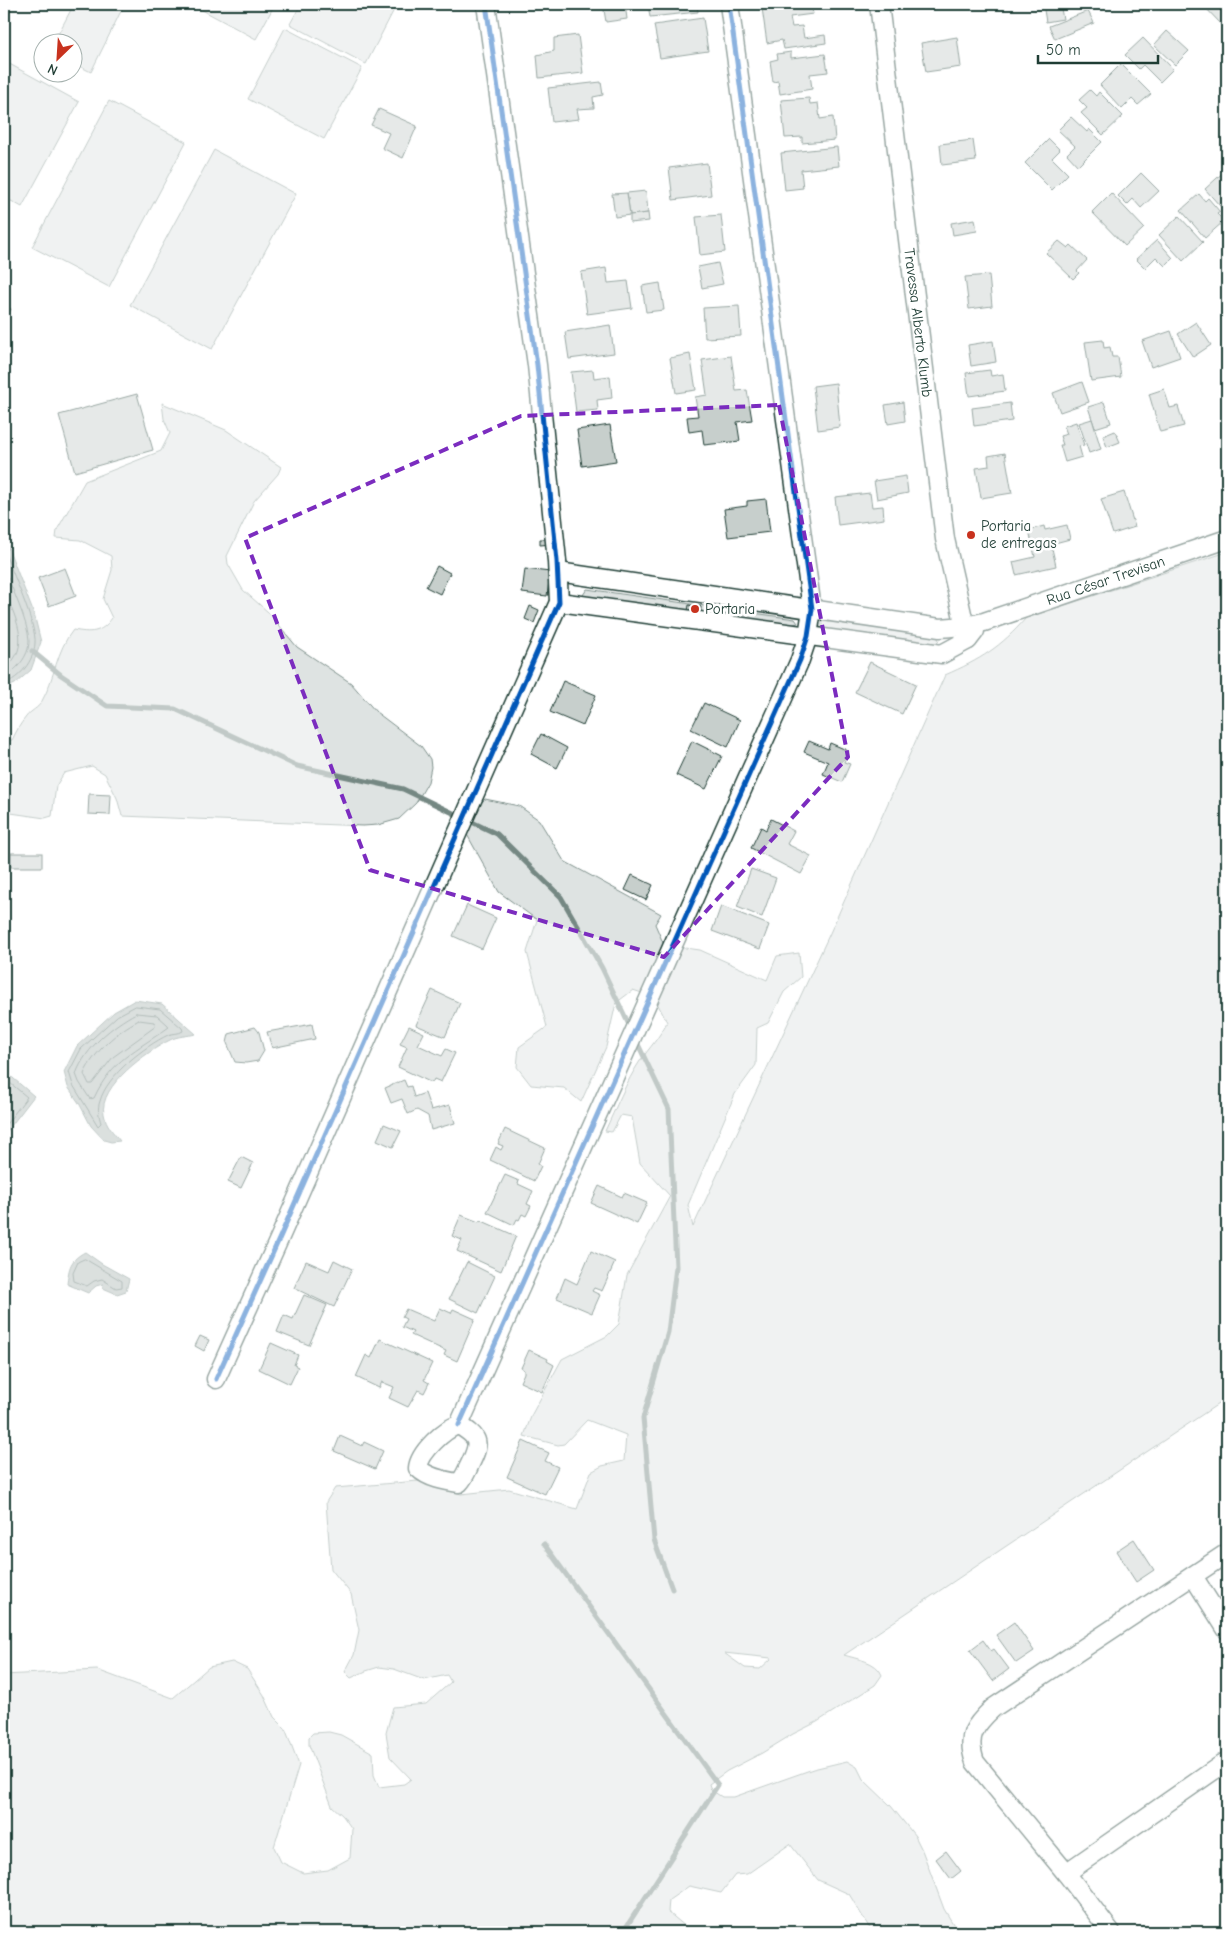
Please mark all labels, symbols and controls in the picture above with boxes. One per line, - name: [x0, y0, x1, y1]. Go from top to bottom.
- north arrow: [32, 32, 82, 82]
- scale bar: [1038, 32, 1158, 64]
- text: 50 m: [1046, 41, 1081, 59]
- text: N: [45, 60, 60, 79]
- street label: Travessa Alberto Klumb: [900, 247, 936, 398]
- place label: Portaria de entregas: [981, 517, 1057, 552]
- marker: Portaria de entregas: [965, 529, 977, 541]
- street label: Rua César Trevisan: [1044, 552, 1167, 609]
- place label: Portaria: [705, 600, 755, 618]
- marker: Portaria: [689, 603, 701, 615]

